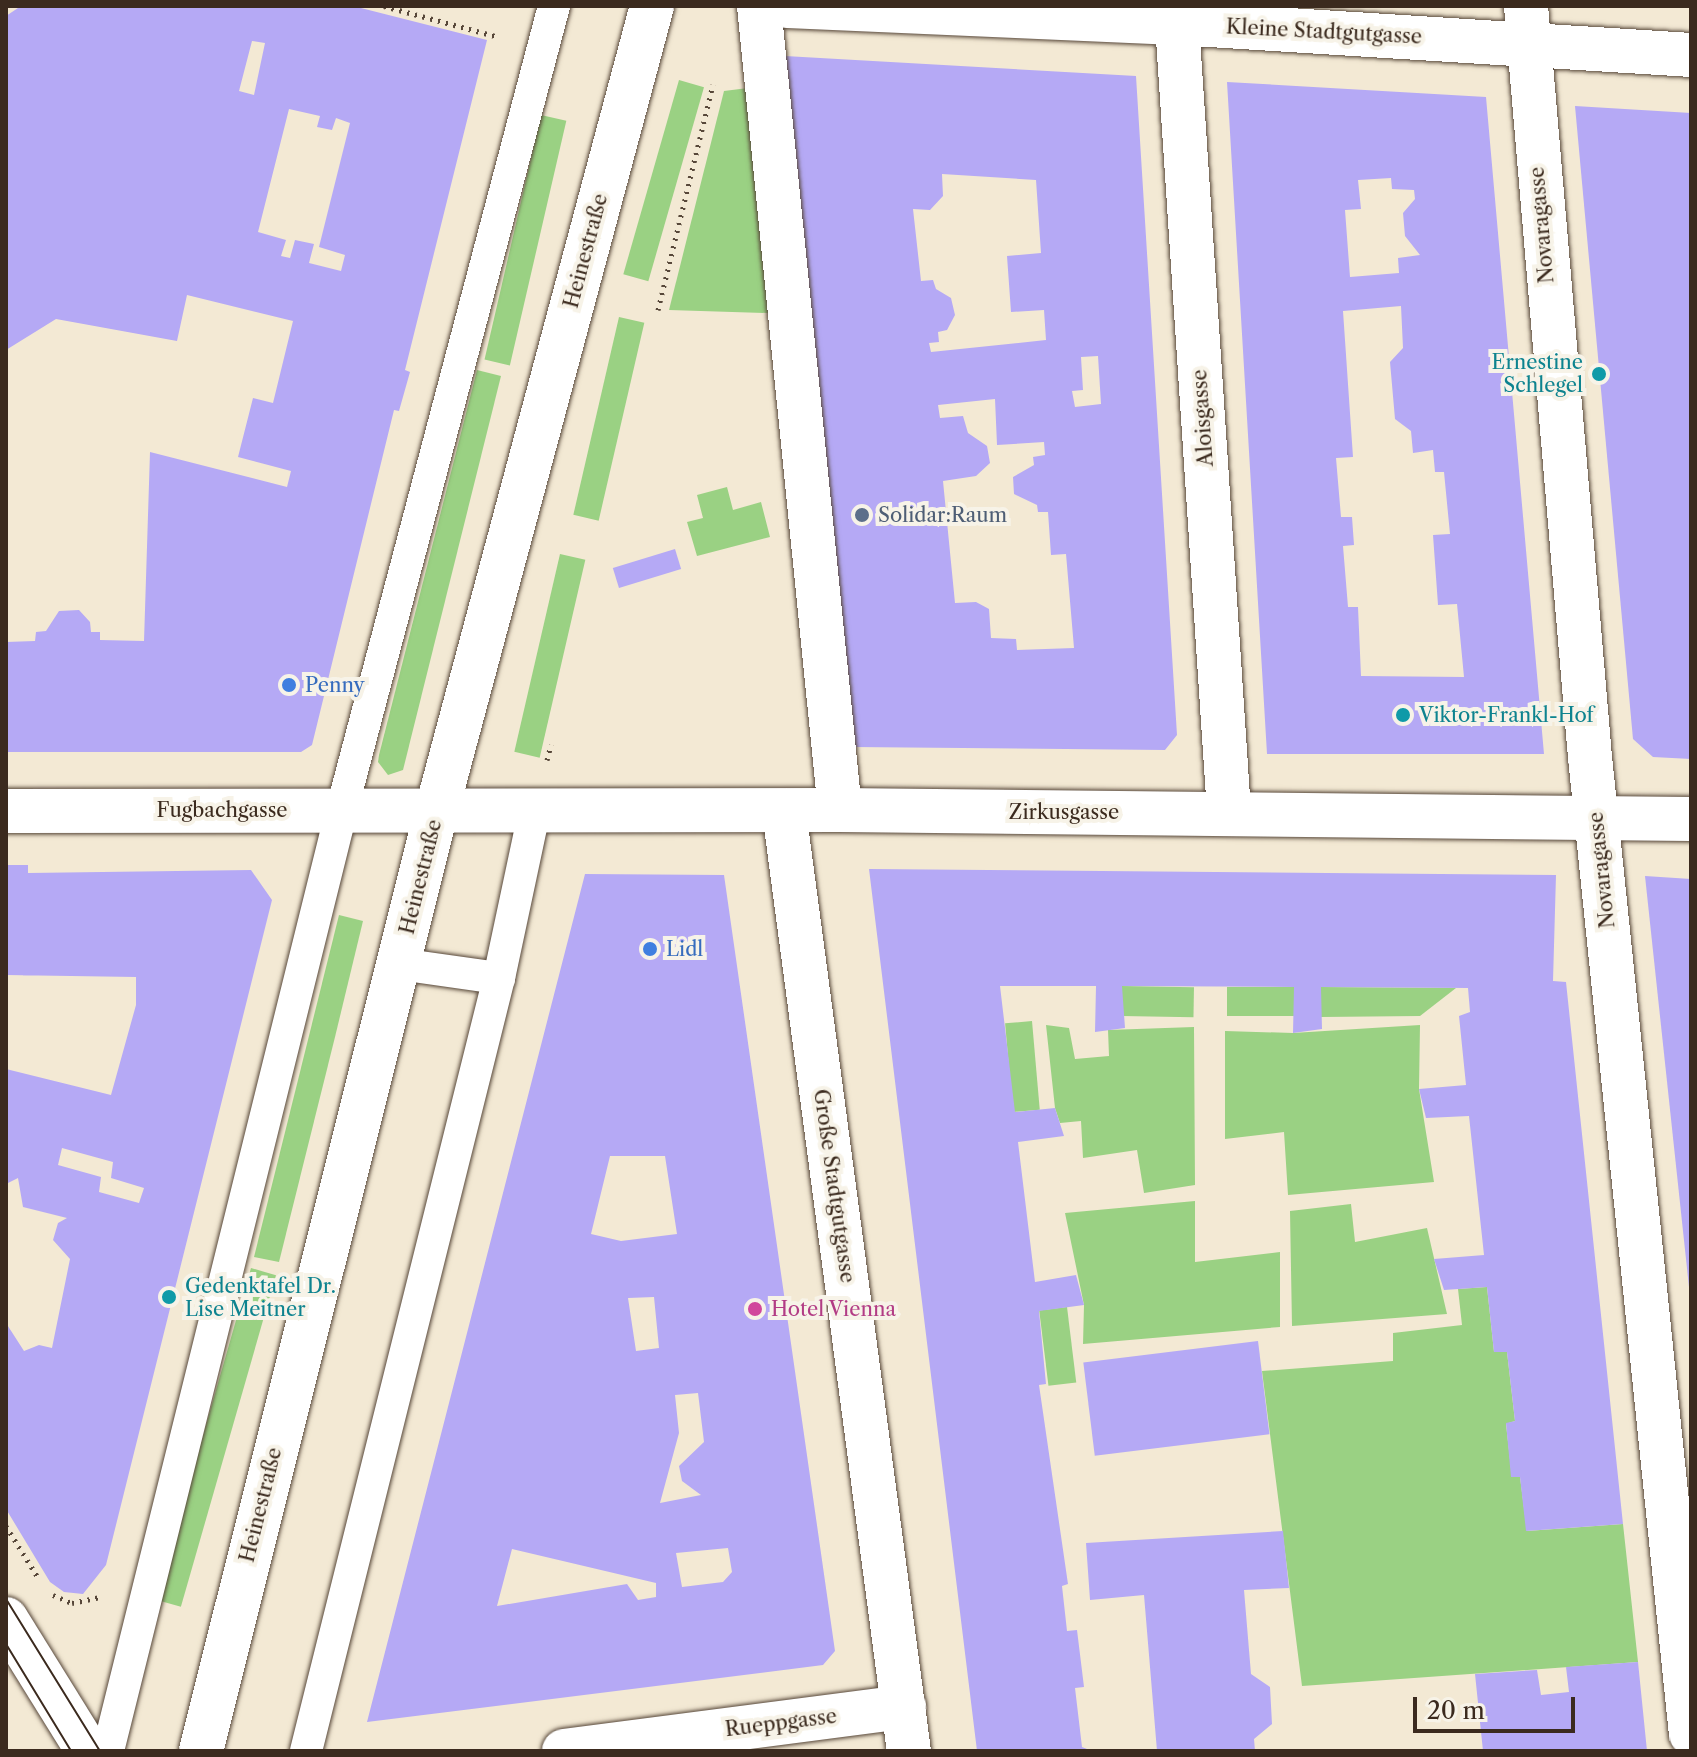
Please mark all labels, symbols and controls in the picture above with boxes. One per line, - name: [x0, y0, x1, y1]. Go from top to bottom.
- street label: Kleine Stadtgutgasse: [1225, 15, 1423, 49]
- street label: Novaragasse: [1525, 166, 1559, 284]
- street label: Heinestraße: [559, 191, 613, 311]
- place label: Ernestine Schlegel: [1492, 350, 1583, 397]
- marker: Ernestine Schlegel: [1590, 365, 1608, 383]
- street label: Aloisgasse: [1188, 369, 1218, 467]
- place label: Solidar:Raum: [878, 503, 1007, 527]
- marker: Solidar:Raum: [853, 506, 871, 524]
- place label: Penny: [305, 673, 365, 697]
- marker: Penny: [280, 676, 298, 694]
- place label: Viktor-Frankl-Hof: [1419, 703, 1594, 727]
- marker: Viktor-Frankl-Hof: [1394, 706, 1412, 724]
- street label: Fugbachgasse: [156, 798, 288, 822]
- street label: Zirkusgasse: [1009, 800, 1119, 824]
- street label: Novaragasse: [1584, 811, 1620, 929]
- street label: Heinestraße: [395, 817, 447, 937]
- place label: Lidl: [666, 937, 703, 961]
- marker: Lidl: [641, 940, 659, 958]
- street label: Große Stadtgutgasse: [809, 1088, 859, 1284]
- place label: Gedenktafel Dr. Lise Meitner: [185, 1274, 336, 1321]
- marker: Gedenktafel Dr. Lise Meitner: [160, 1288, 178, 1306]
- place label: Hotel Vienna: [771, 1297, 897, 1321]
- marker: Hotel Vienna: [746, 1300, 764, 1318]
- street label: Heinestraße: [235, 1445, 287, 1565]
- scale bar: [1417, 1681, 1579, 1731]
- text: 20 m: [1427, 1696, 1485, 1725]
- street label: Rueppgasse: [724, 1704, 838, 1742]

